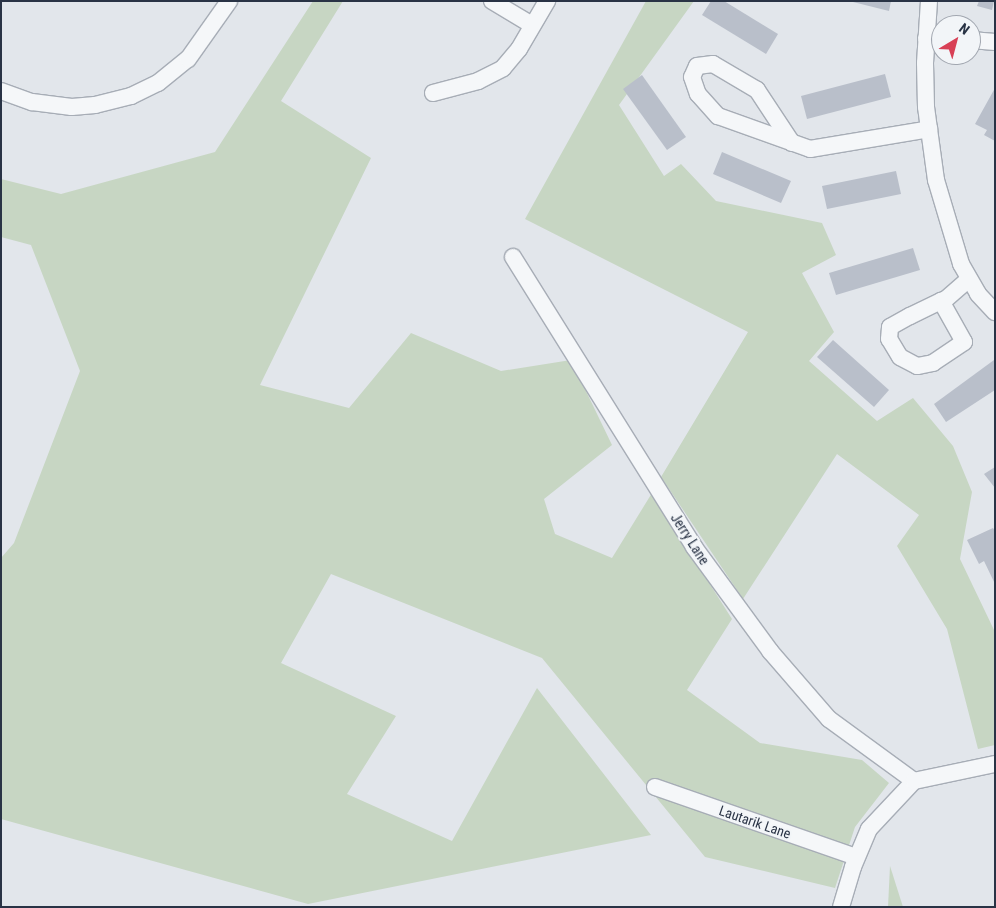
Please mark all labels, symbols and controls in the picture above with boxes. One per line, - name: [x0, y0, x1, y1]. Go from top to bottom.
- north arrow: [931, 15, 981, 65]
- text: N: [956, 20, 973, 38]
- street label: Jerry Lane: [667, 510, 713, 568]
- street label: Lautarik Lane: [717, 802, 793, 842]

